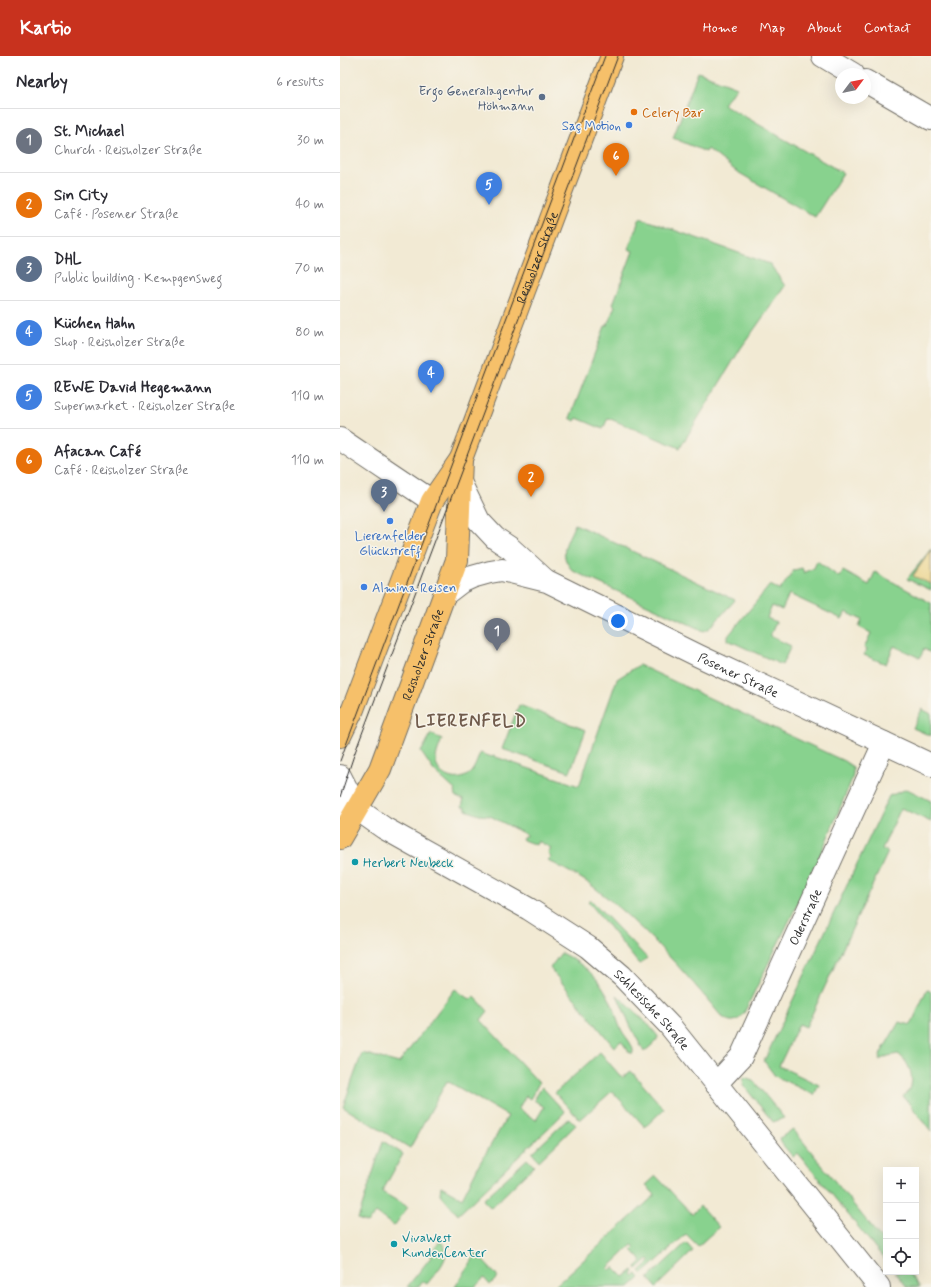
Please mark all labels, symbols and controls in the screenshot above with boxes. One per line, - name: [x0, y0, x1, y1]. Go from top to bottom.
- text: Kartio: [20, 16, 71, 41]
- text: Home: [703, 19, 737, 37]
- text: Map: [759, 19, 785, 37]
- text: About: [807, 19, 842, 37]
- text: Contact: [864, 19, 911, 37]
- north arrow: [835, 68, 871, 104]
- text: Nearby: [16, 71, 68, 93]
- text: 6 results: [276, 74, 324, 91]
- place label: Ergo Generalagentur Höhmann: [419, 83, 535, 115]
- marker: Ergo Generalagentur Höhmann: [537, 92, 547, 102]
- place label: Celery Bar: [642, 105, 704, 122]
- marker: Celery Bar: [629, 107, 639, 117]
- place label: Saç Motion: [562, 118, 621, 135]
- marker: Saç Motion: [624, 120, 634, 130]
- text: St. Michael: [54, 122, 125, 142]
- text: 1: [26, 132, 32, 149]
- text: 30 m: [297, 132, 324, 149]
- text: Church · Reisholzer Straße: [54, 142, 202, 159]
- pin: 6: [603, 143, 629, 176]
- pin: 5: [476, 172, 502, 205]
- text: Sin City: [54, 186, 108, 206]
- text: 2: [26, 196, 32, 213]
- text: 40 m: [295, 196, 324, 213]
- text: Café · Posener Straße: [54, 206, 179, 223]
- street label: Reisholzer Straße: [513, 209, 563, 306]
- text: DHL: [54, 250, 82, 270]
- text: 3: [26, 260, 32, 277]
- text: 70 m: [295, 260, 324, 277]
- text: Public building · Kempgensweg: [54, 270, 222, 287]
- text: Küchen Hahn: [54, 314, 135, 334]
- text: 4: [25, 324, 33, 341]
- text: 80 m: [295, 324, 324, 341]
- text: Shop · Reisholzer Straße: [54, 334, 185, 351]
- pin: 4: [418, 360, 444, 393]
- text: REWE David Hegemann: [54, 378, 212, 398]
- text: 5: [25, 388, 33, 405]
- text: 110 m: [291, 388, 324, 405]
- text: Supermarket · Reisholzer Straße: [54, 398, 235, 415]
- text: Afacan Café: [54, 442, 141, 462]
- text: 6: [26, 452, 32, 469]
- text: 110 m: [291, 452, 324, 469]
- text: Café · Reisholzer Straße: [54, 462, 188, 479]
- pin: 2: [518, 464, 544, 497]
- pin: 3: [371, 479, 397, 512]
- marker: Lierenfelder Glückstreff: [385, 516, 395, 526]
- place label: Lierenfelder Glückstreff: [355, 528, 426, 560]
- place label: Almina Reisen: [372, 580, 456, 597]
- marker: Almina Reisen: [359, 582, 369, 592]
- street label: Reisholzer Straße: [399, 606, 448, 703]
- your location: [608, 611, 628, 631]
- pin: 1: [484, 618, 510, 651]
- street label: Posener Straße: [695, 650, 781, 702]
- district label: LIERENFELD: [415, 710, 527, 732]
- place label: Herbert Neubeck: [363, 855, 454, 872]
- marker: Herbert Neubeck: [350, 857, 360, 867]
- street label: Oderstraße: [786, 886, 827, 948]
- street label: Schlesische Straße: [610, 966, 693, 1054]
- map controls: [883, 1167, 919, 1275]
- button: +: [883, 1167, 919, 1203]
- button: −: [883, 1203, 919, 1239]
- place label: VivaWest KundenCenter: [402, 1230, 487, 1262]
- marker: VivaWest KundenCenter: [389, 1239, 399, 1249]
- button: locate: [883, 1239, 919, 1275]

